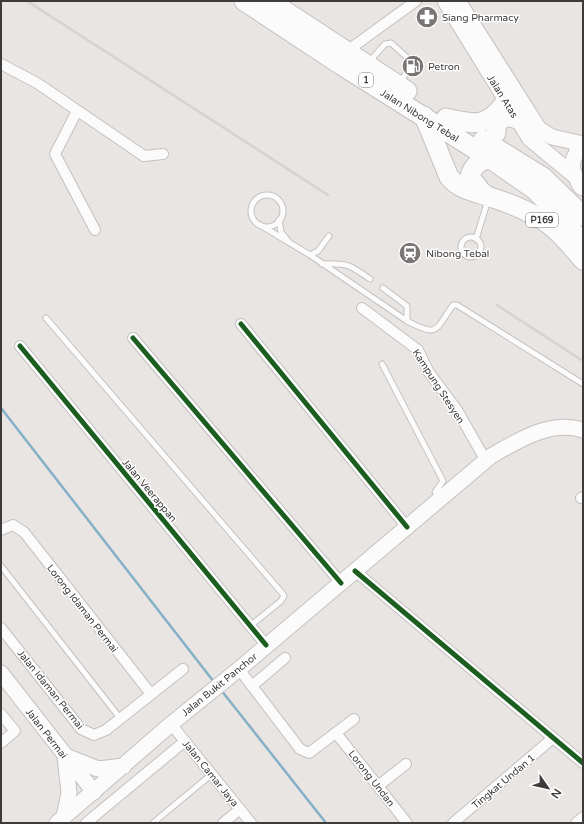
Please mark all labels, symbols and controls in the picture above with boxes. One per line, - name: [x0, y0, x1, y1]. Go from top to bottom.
- pharmacy icon: Siang Pharmacy: [414, 4, 440, 30]
- place label: Siang Pharmacy: [442, 12, 520, 24]
- fuel station icon: Petron: [400, 53, 426, 79]
- place label: Petron: [428, 61, 460, 73]
- road number: 1: [359, 73, 373, 87]
- street label: Jalan Atas: [484, 73, 520, 120]
- street label: Jalan Nibong Tebal: [378, 87, 461, 145]
- road number: P169: [526, 213, 558, 227]
- station icon: Nibong Tebal: [397, 240, 423, 266]
- place label: Nibong Tebal: [426, 248, 489, 260]
- street label: Kampung Stesyen: [410, 347, 467, 426]
- street label: Jalan Veerappan: [119, 457, 179, 525]
- street label: Lorong Idaman Permai: [44, 562, 120, 655]
- street label: Jalan Idaman Permai: [15, 648, 86, 732]
- street label: Jalan Bukit Panchor: [179, 650, 260, 719]
- street label: Jalan Permai: [23, 706, 70, 761]
- street label: Jalan Camar Jaya: [180, 738, 241, 809]
- street label: Lorong Undan: [346, 748, 397, 809]
- street label: Tingkat Undan 1: [470, 752, 538, 812]
- north arrow: [528, 768, 568, 808]
- text: N: [548, 786, 564, 801]

